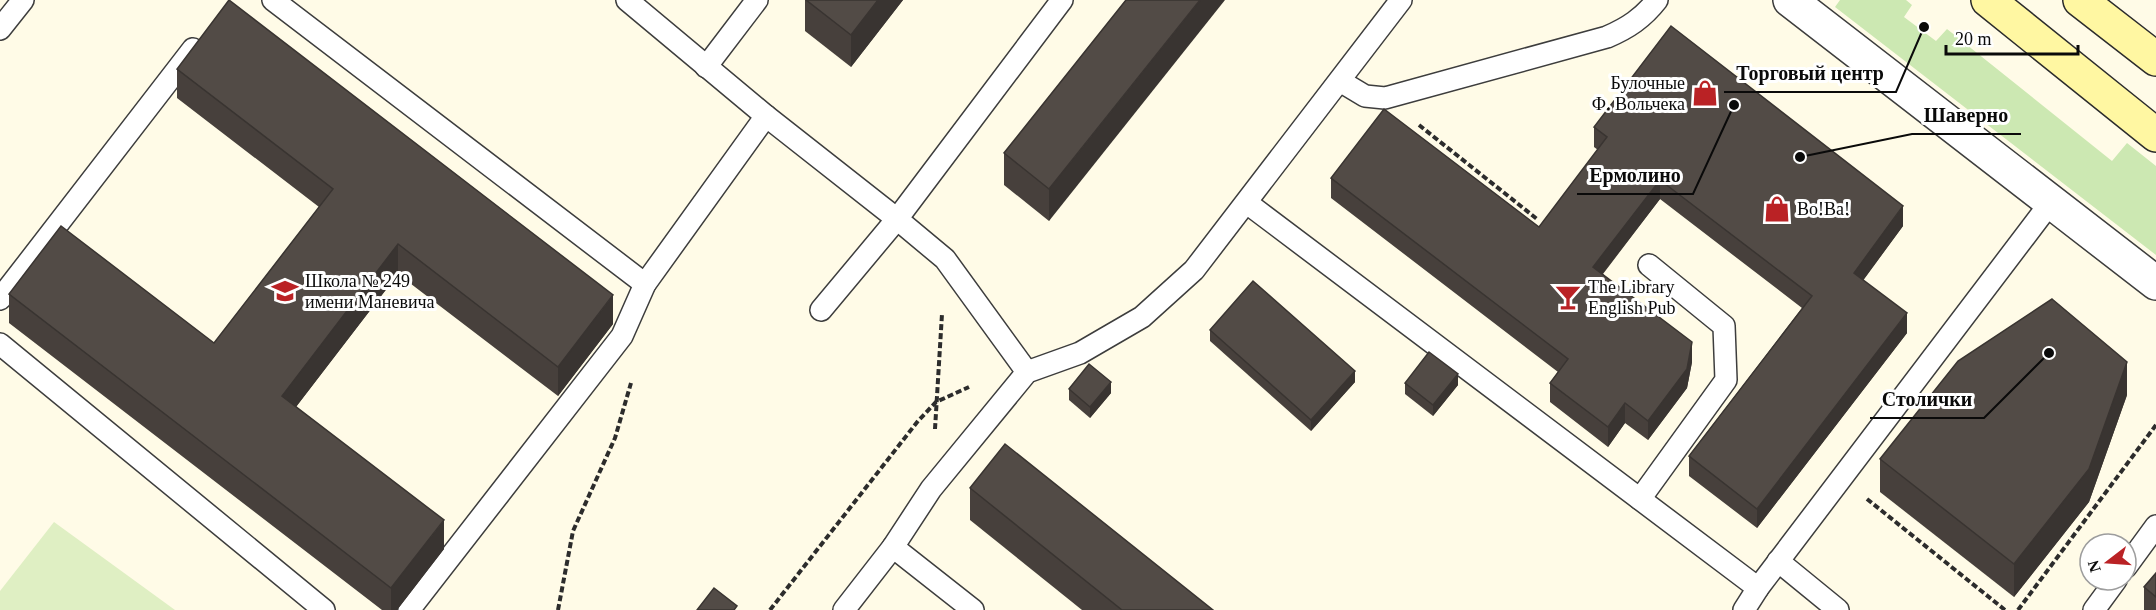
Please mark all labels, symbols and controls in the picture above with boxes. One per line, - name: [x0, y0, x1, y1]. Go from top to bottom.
- scale bar: [1946, 18, 2078, 56]
- text: 20 m: [1955, 29, 1992, 49]
- callout: Торговый центр: [1724, 54, 1896, 92]
- text: Торговый центр: [1736, 62, 1884, 85]
- place label: Булочные Ф. Вольчека: [1592, 73, 1685, 114]
- shop icon: Булочные Ф. Вольчека: [1690, 78, 1720, 108]
- callout: Шаверно: [1912, 96, 2021, 134]
- text: Шаверно: [1924, 104, 2008, 127]
- callout: Ермолино: [1577, 156, 1693, 194]
- text: Ермолино: [1589, 164, 1681, 187]
- shop icon: Во!Ва!: [1762, 194, 1792, 224]
- place label: Во!Ва!: [1797, 199, 1850, 219]
- place label: Школа № 249 имени Маневича: [305, 271, 435, 312]
- school or university icon: Школа № 249 имени Маневича: [270, 276, 300, 306]
- place label: The Library English Pub: [1588, 277, 1676, 318]
- bar icon: The Library English Pub: [1553, 282, 1583, 312]
- callout: Столички: [1870, 380, 1984, 418]
- text: Столички: [1882, 388, 1972, 410]
- north arrow: [2078, 532, 2138, 592]
- text: N: [2084, 558, 2104, 574]

